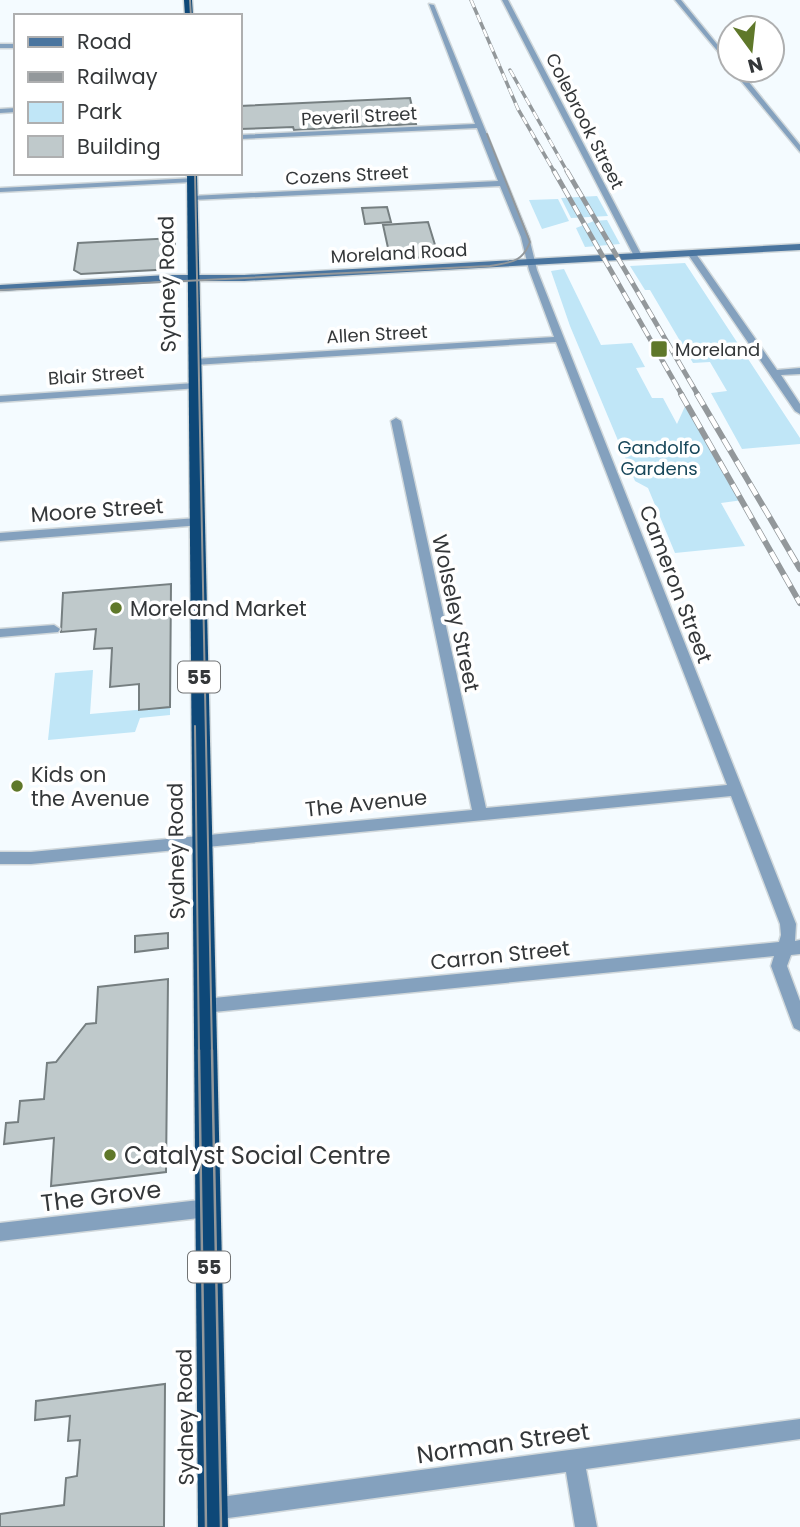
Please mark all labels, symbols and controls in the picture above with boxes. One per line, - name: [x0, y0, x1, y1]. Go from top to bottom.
- legend: [14, 14, 242, 175]
- north arrow: [716, 14, 786, 84]
- text: Road: [77, 27, 132, 56]
- street label: Colebrook Street: [540, 49, 630, 193]
- text: N: [745, 50, 766, 80]
- text: Railway: [77, 62, 158, 91]
- text: Park: [77, 97, 122, 126]
- street label: Peveril Street: [300, 100, 418, 132]
- text: Building: [77, 132, 161, 161]
- street label: Cozens Street: [285, 159, 409, 191]
- street label: Sydney Road: [151, 215, 183, 353]
- street label: Moreland Road: [330, 237, 468, 269]
- street label: Allen Street: [326, 319, 428, 349]
- place label: Moreland: [675, 337, 760, 362]
- marker: Moreland: [649, 339, 669, 359]
- street label: Blair Street: [47, 359, 145, 391]
- park label: Gandolfo Gardens: [617, 435, 701, 481]
- street label: Moore Street: [30, 491, 164, 529]
- street label: Cameron Street: [633, 501, 719, 667]
- street label: Wolseley Street: [425, 532, 487, 694]
- place label: Moreland Market: [130, 594, 307, 623]
- marker: Moreland Market: [108, 600, 124, 616]
- road number: 55: [178, 662, 220, 692]
- place label: Kids on the Avenue: [31, 760, 150, 813]
- marker: Kids on the Avenue: [9, 778, 25, 794]
- street label: Sydney Road: [160, 782, 192, 920]
- street label: The Avenue: [304, 782, 428, 824]
- street label: Carron Street: [429, 933, 571, 977]
- place label: Catalyst Social Centre: [124, 1139, 391, 1172]
- marker: Catalyst Social Centre: [102, 1147, 118, 1163]
- street label: The Grove: [39, 1172, 163, 1220]
- road number: 55: [188, 1252, 230, 1282]
- street label: Sydney Road: [169, 1348, 201, 1486]
- street label: Norman Street: [414, 1415, 592, 1471]

